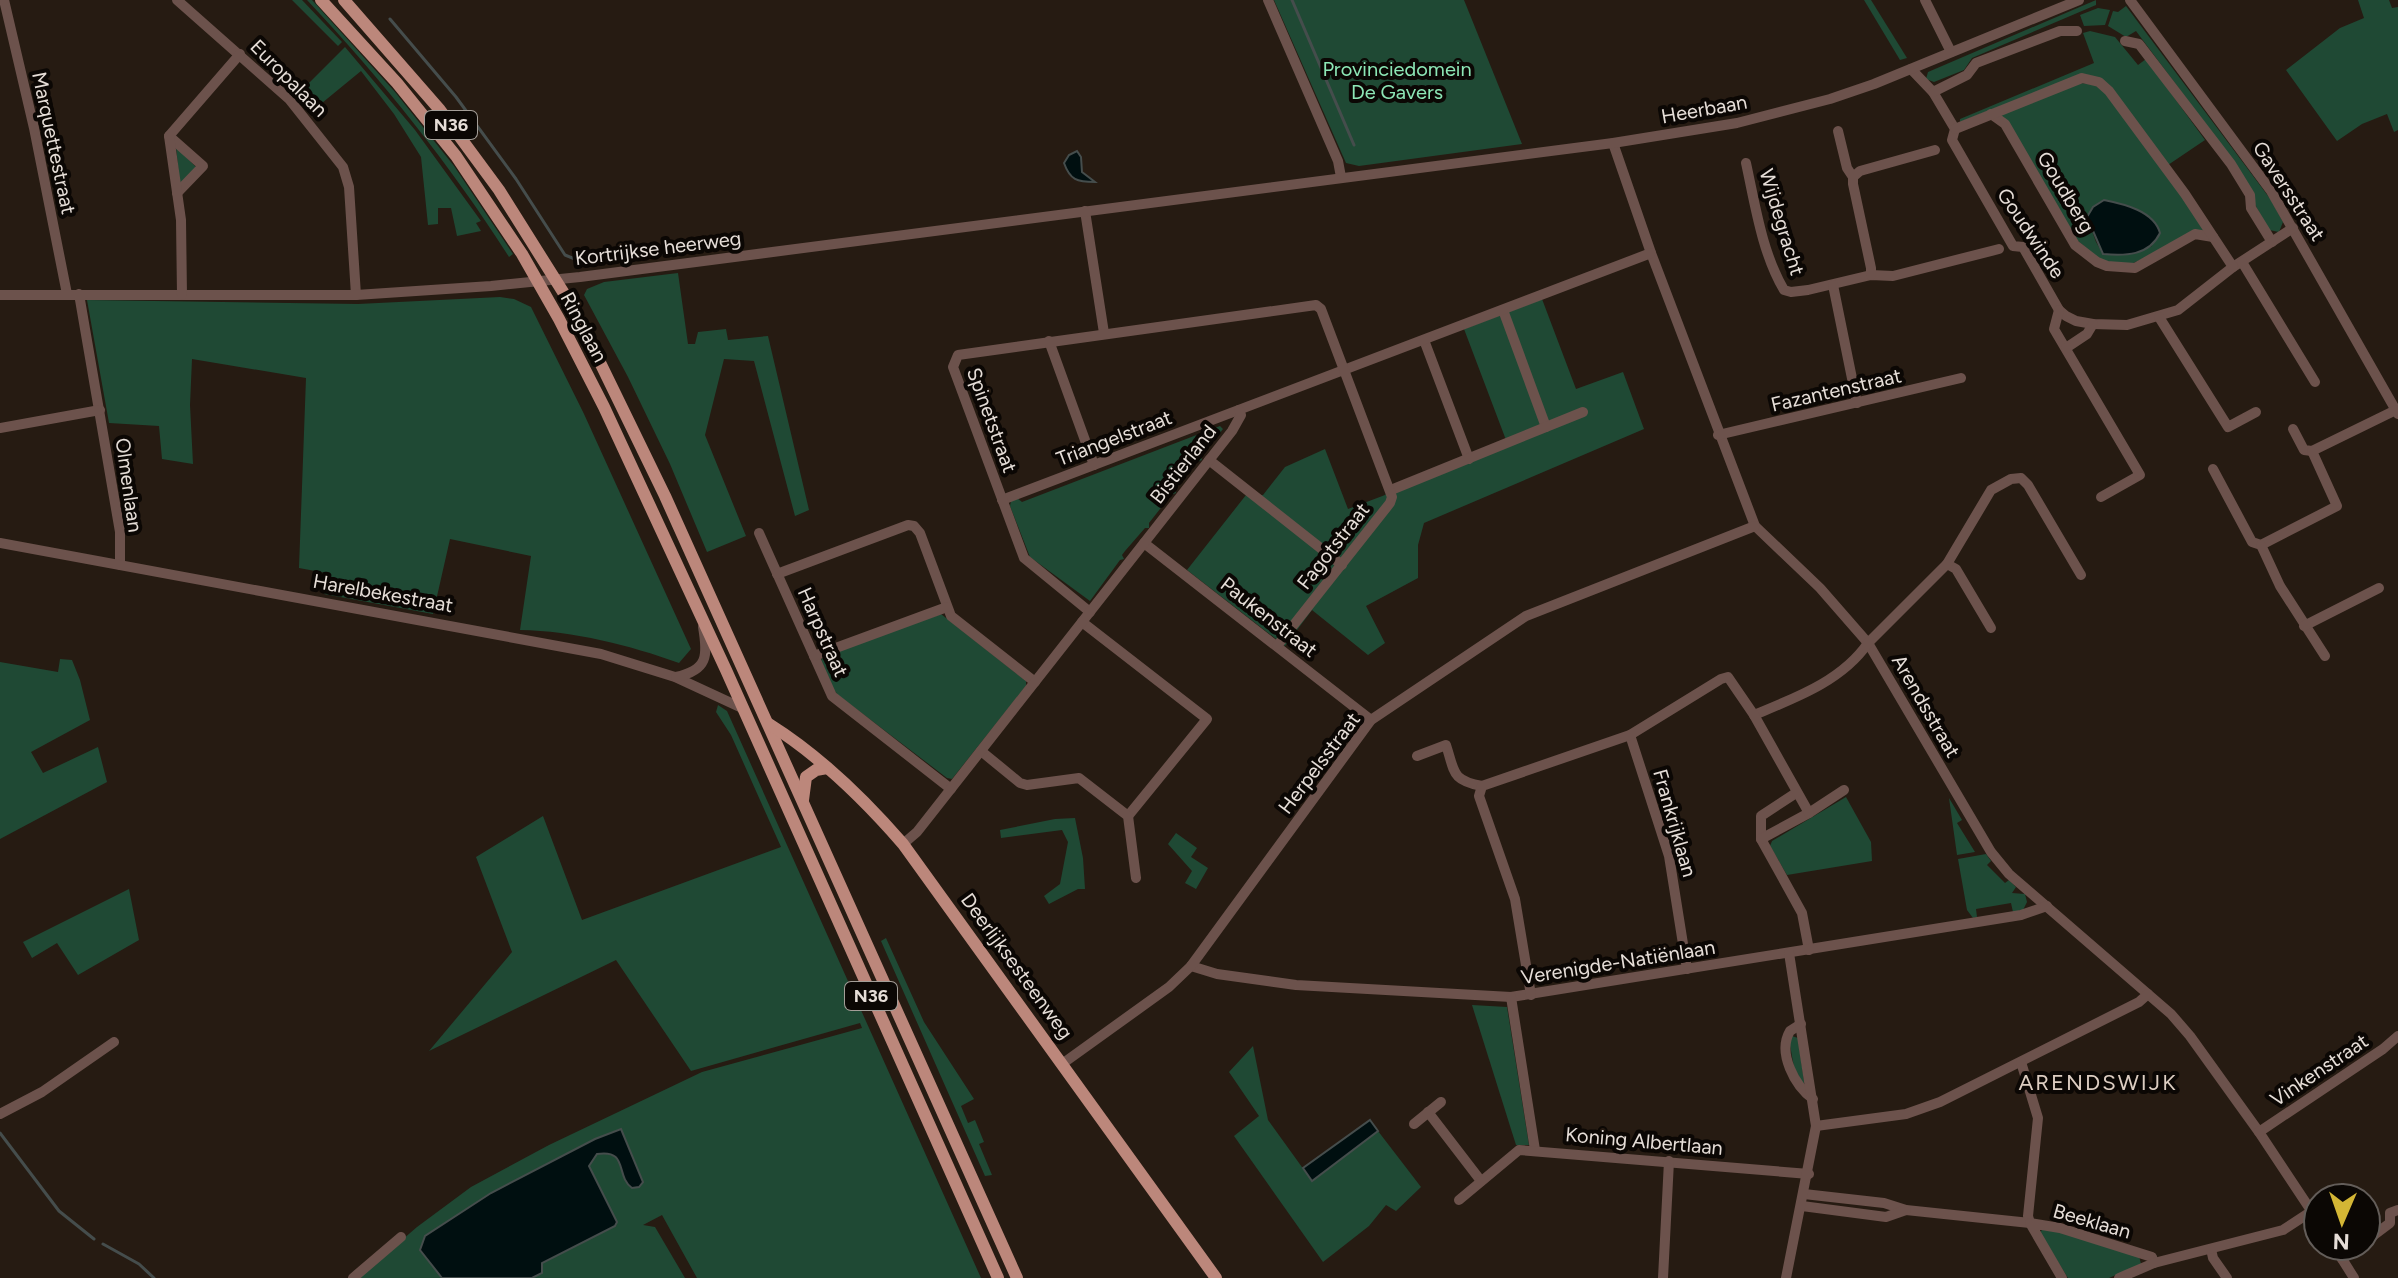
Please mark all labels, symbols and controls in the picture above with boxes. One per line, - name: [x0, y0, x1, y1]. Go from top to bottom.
- street label: Europalaan: [245, 34, 333, 122]
- park label: Provinciedomein De Gavers: [1322, 57, 1472, 104]
- street label: Marquettestraat: [27, 70, 81, 216]
- street label: Heerbaan: [1659, 90, 1749, 128]
- road number: N36: [425, 111, 477, 139]
- street label: Gaversstraat: [2248, 137, 2330, 245]
- street label: Goudberg: [2032, 147, 2100, 237]
- street label: Wijdegracht: [1754, 166, 1810, 278]
- street label: Goudwinde: [1992, 183, 2070, 283]
- street label: Kortrijkse heerweg: [573, 226, 743, 270]
- street label: Ringlaan: [556, 288, 612, 366]
- street label: Fazantenstraat: [1768, 363, 1904, 417]
- street label: Spinetstraat: [962, 364, 1022, 476]
- street label: Triangelstraat: [1053, 405, 1175, 471]
- street label: Bistierland: [1145, 420, 1221, 508]
- street label: Olmenlaan: [111, 436, 147, 534]
- street label: Fagotstraat: [1292, 498, 1374, 594]
- street label: Harelbekestraat: [311, 569, 455, 617]
- street label: Paukenstraat: [1216, 572, 1322, 662]
- street label: Harpstraat: [793, 584, 853, 680]
- street label: Arendsstraat: [1887, 650, 1965, 762]
- street label: Herpelsstraat: [1273, 708, 1365, 818]
- street label: Frankrijklaan: [1648, 766, 1702, 880]
- street label: Deerlijksesteenweg: [956, 888, 1078, 1044]
- street label: Verenigde-Natiënlaan: [1519, 935, 1717, 989]
- road number: N36: [845, 982, 897, 1010]
- street label: Vinkenstraat: [2266, 1029, 2372, 1111]
- district label: ARENDSWIJK: [2018, 1069, 2178, 1096]
- street label: Koning Albertlaan: [1564, 1122, 1724, 1160]
- north arrow: [2302, 1182, 2382, 1262]
- street label: Beeklaan: [2050, 1198, 2134, 1244]
- text: N: [2332, 1228, 2350, 1255]

